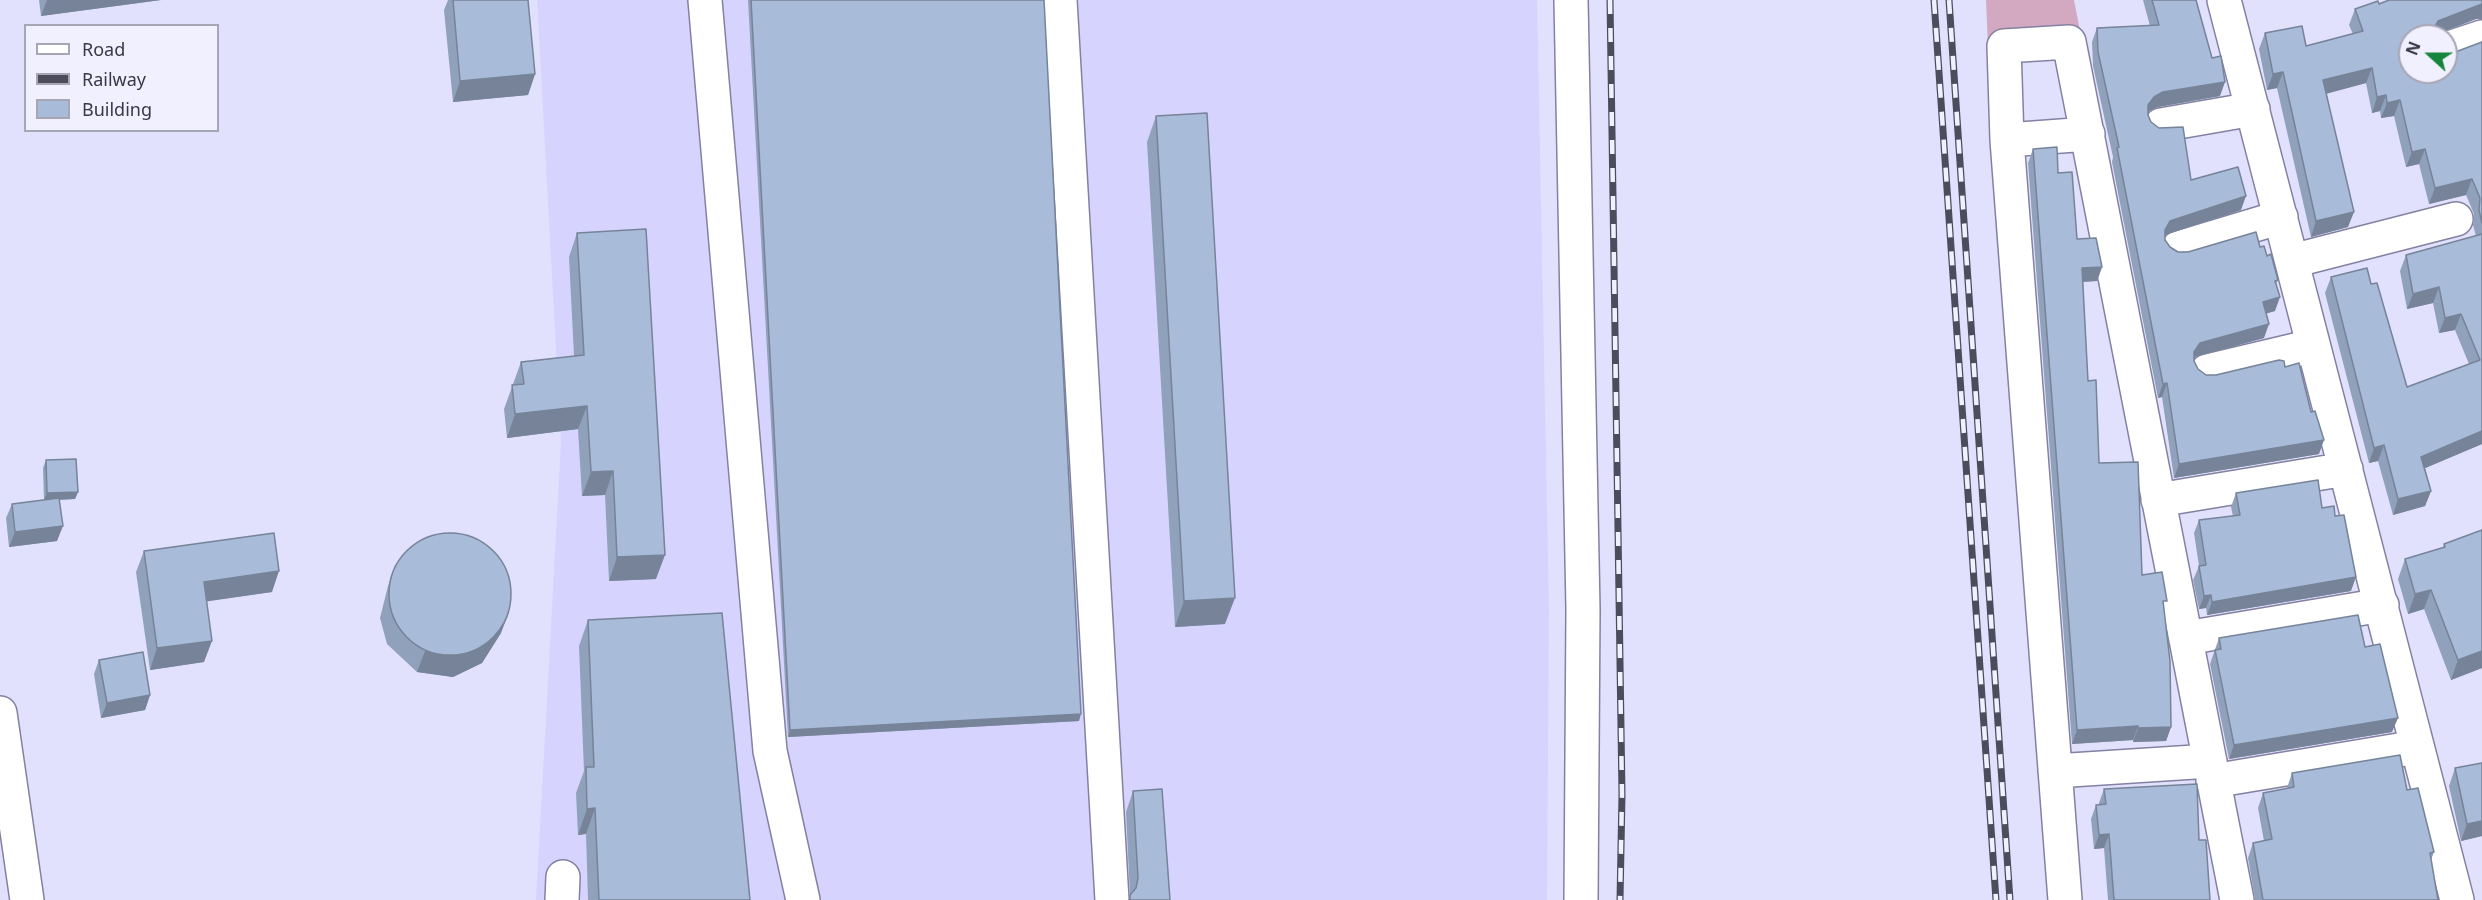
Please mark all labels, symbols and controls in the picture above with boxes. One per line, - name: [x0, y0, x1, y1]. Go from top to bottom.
- legend: [24, 24, 219, 132]
- north arrow: [2398, 24, 2458, 84]
- text: Road: [82, 37, 125, 61]
- text: N: [2400, 38, 2426, 58]
- text: Railway: [82, 67, 146, 91]
- text: Building: [82, 97, 152, 121]

